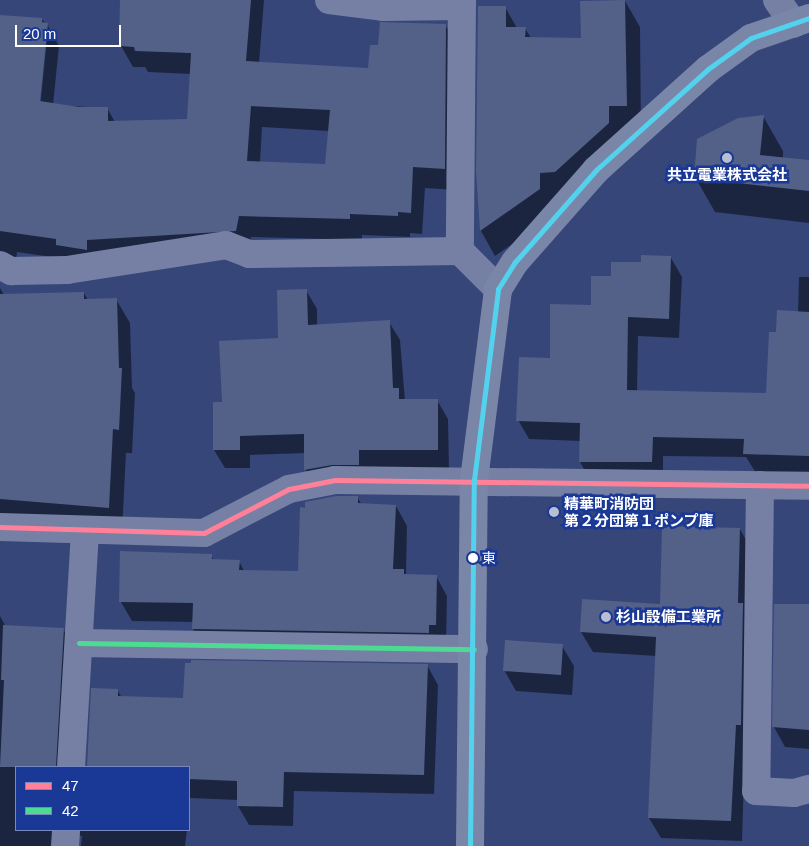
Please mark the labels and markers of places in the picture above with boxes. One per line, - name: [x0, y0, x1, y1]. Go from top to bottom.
- marker: 共立電業株式会社: [721, 152, 733, 164]
- place label: 共立電業株式会社: [667, 166, 787, 184]
- place label: 精華町消防団 第２分団第１ポンプ庫: [564, 494, 714, 529]
- marker: 精華町消防団 第２分団第１ポンプ庫: [548, 506, 560, 518]
- place label: 東: [482, 550, 496, 566]
- marker: 東: [468, 553, 478, 563]
- place label: 杉山設備工業所: [616, 608, 721, 626]
- marker: 杉山設備工業所: [600, 611, 612, 623]

